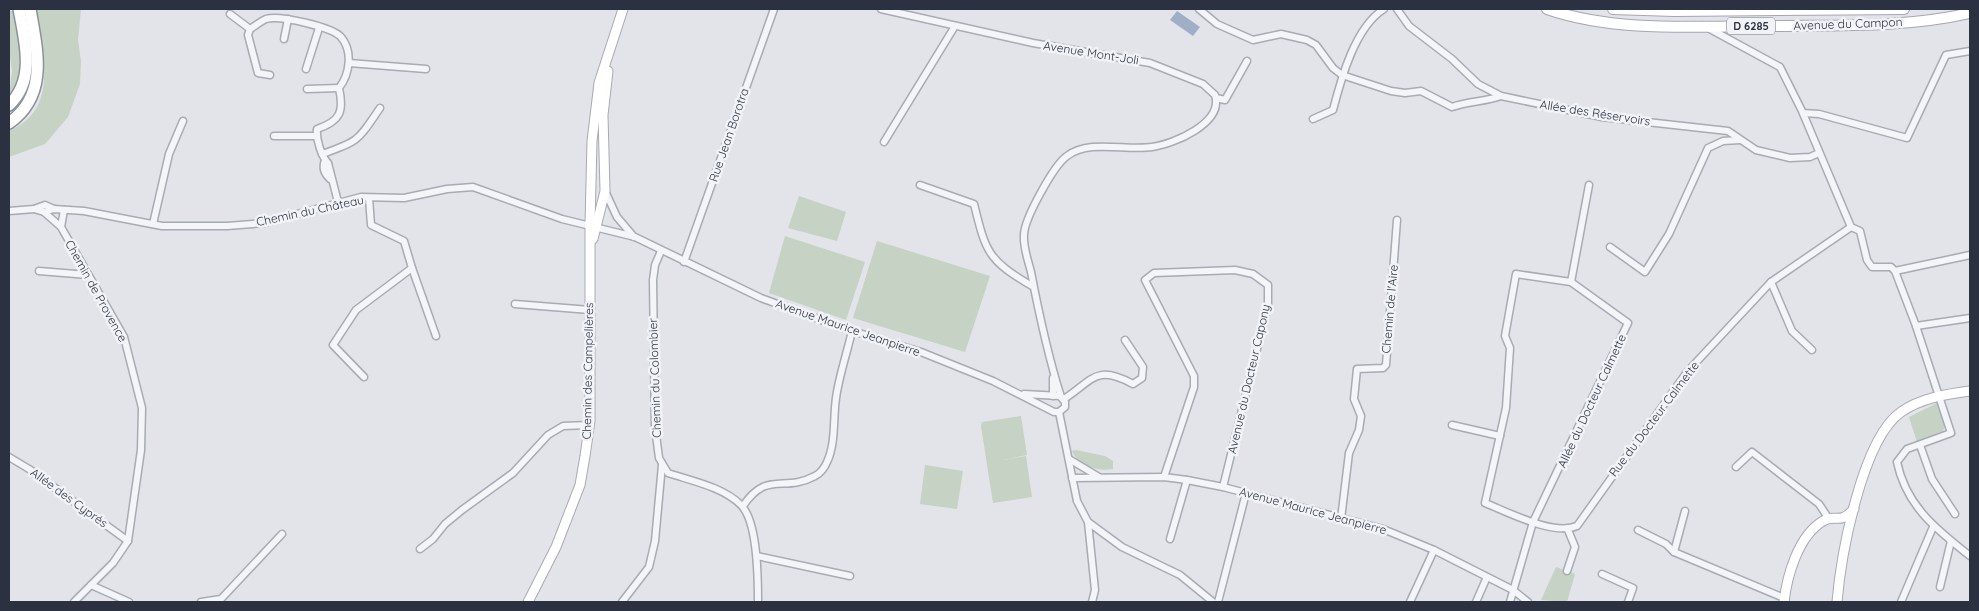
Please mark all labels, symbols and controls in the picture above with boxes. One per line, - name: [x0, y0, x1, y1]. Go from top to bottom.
- street label: Avenue du Campon: [1793, 14, 1903, 33]
- road number: D 6285: [1727, 18, 1775, 34]
- street label: Avenue Mont-Joli: [1042, 38, 1140, 67]
- street label: Rue Jean Borotra: [705, 86, 752, 184]
- street label: Allée des Réservoirs: [1539, 96, 1652, 129]
- street label: Chemin du Château: [255, 192, 365, 229]
- street label: Chemin de Provence: [62, 237, 131, 345]
- street label: Chemin de l'Aire: [1378, 264, 1401, 354]
- street label: Avenue Maurice Jeanpierre: [774, 296, 923, 359]
- street label: Chemin des Campelières: [579, 302, 596, 440]
- street label: Avenue du Docteur Capony: [1224, 303, 1273, 455]
- street label: Chemin du Colombier: [645, 317, 664, 438]
- street label: Allée du Docteur Calmette: [1554, 331, 1629, 470]
- street label: Rue du Docteur Calmette: [1605, 358, 1702, 479]
- street label: Allée des Cyprés: [28, 465, 111, 531]
- street label: Avenue Maurice Jeanpierre: [1238, 484, 1389, 537]

